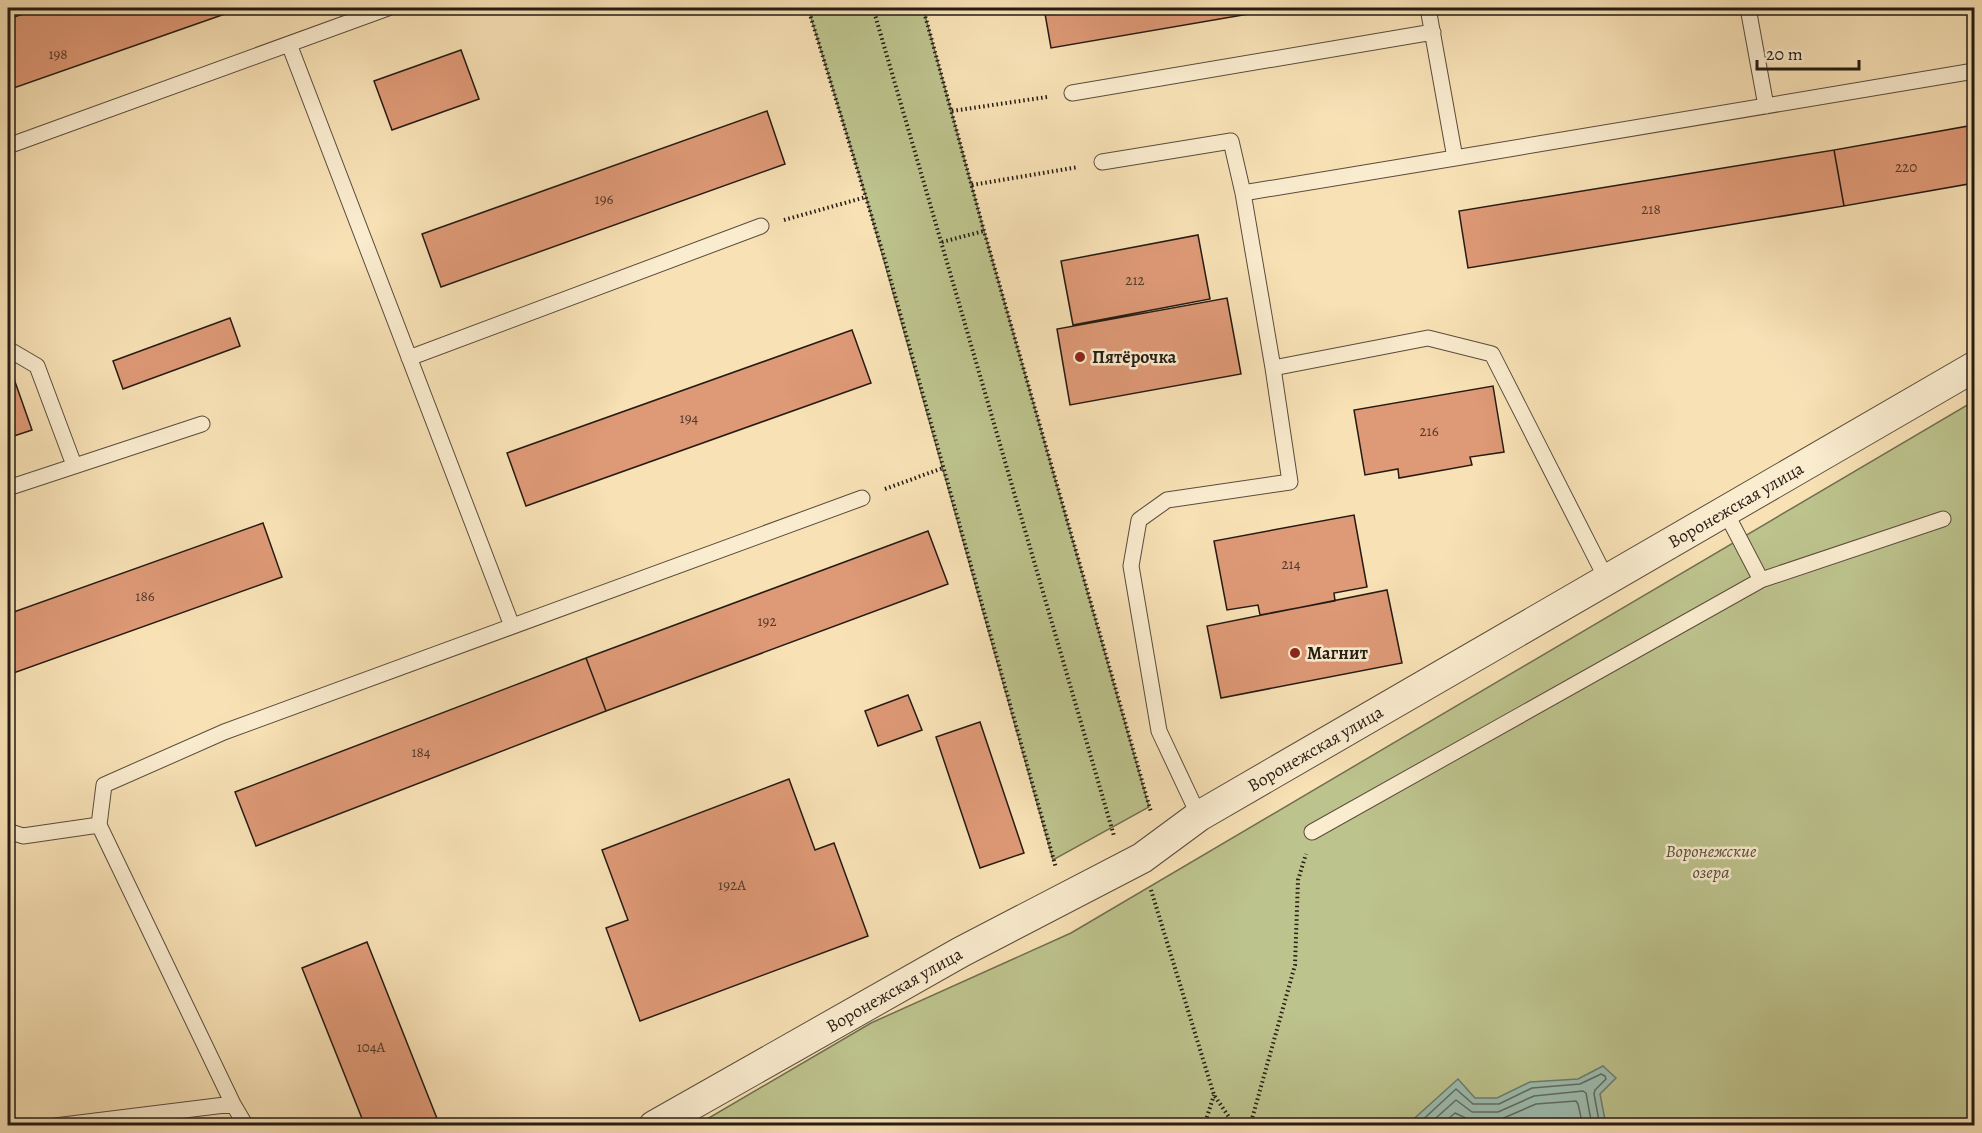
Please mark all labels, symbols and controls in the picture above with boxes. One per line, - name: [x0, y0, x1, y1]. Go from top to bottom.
- scale bar: [1757, 33, 1859, 71]
- text: 20 m: [1766, 42, 1803, 66]
- house number: 198: [48, 44, 68, 64]
- house number: 220: [1895, 157, 1917, 177]
- house number: 196: [595, 189, 614, 209]
- house number: 218: [1641, 199, 1661, 219]
- house number: 212: [1125, 270, 1145, 290]
- place label: Пятёрочка: [1092, 345, 1177, 369]
- marker: Пятёрочка: [1073, 350, 1087, 364]
- house number: 194: [680, 408, 699, 428]
- house number: 216: [1419, 421, 1439, 441]
- street label: Воронежская улица: [1664, 456, 1809, 554]
- house number: 214: [1281, 554, 1301, 574]
- house number: 186: [135, 586, 155, 606]
- house number: 192: [757, 611, 777, 631]
- place label: Магнит: [1307, 641, 1368, 665]
- marker: Магнит: [1288, 646, 1302, 660]
- street label: Воронежская улица: [1243, 700, 1388, 797]
- house number: 184: [411, 742, 431, 762]
- park label: Воронежские озера: [1665, 839, 1757, 884]
- house number: 192А: [718, 875, 746, 895]
- street label: Воронежская улица: [822, 941, 967, 1038]
- house number: 104А: [357, 1037, 386, 1057]

